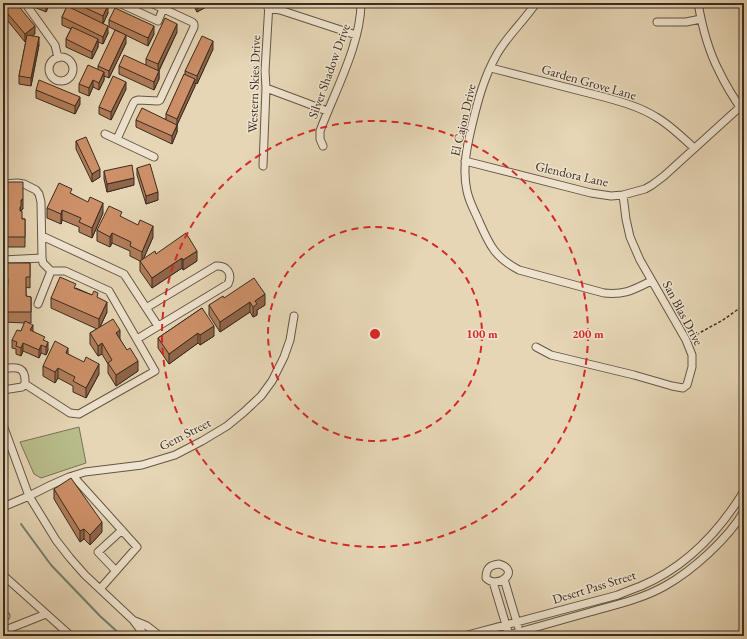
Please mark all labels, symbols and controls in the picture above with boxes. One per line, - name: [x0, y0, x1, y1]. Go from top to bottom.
- street label: Silver Shadow Drive: [304, 21, 354, 121]
- street label: Western Skies Drive: [244, 35, 264, 133]
- street label: Garden Grove Lane: [540, 60, 638, 104]
- street label: El Cajon Drive: [446, 82, 480, 158]
- street label: Glendora Lane: [534, 157, 610, 191]
- street label: San Blas Drive: [659, 278, 707, 348]
- text: 100 m: [466, 326, 498, 342]
- text: 200 m: [572, 326, 604, 342]
- centre of rings: [368, 327, 382, 341]
- street label: Gem Street: [156, 414, 214, 454]
- street label: Desert Pass Street: [550, 566, 638, 608]

